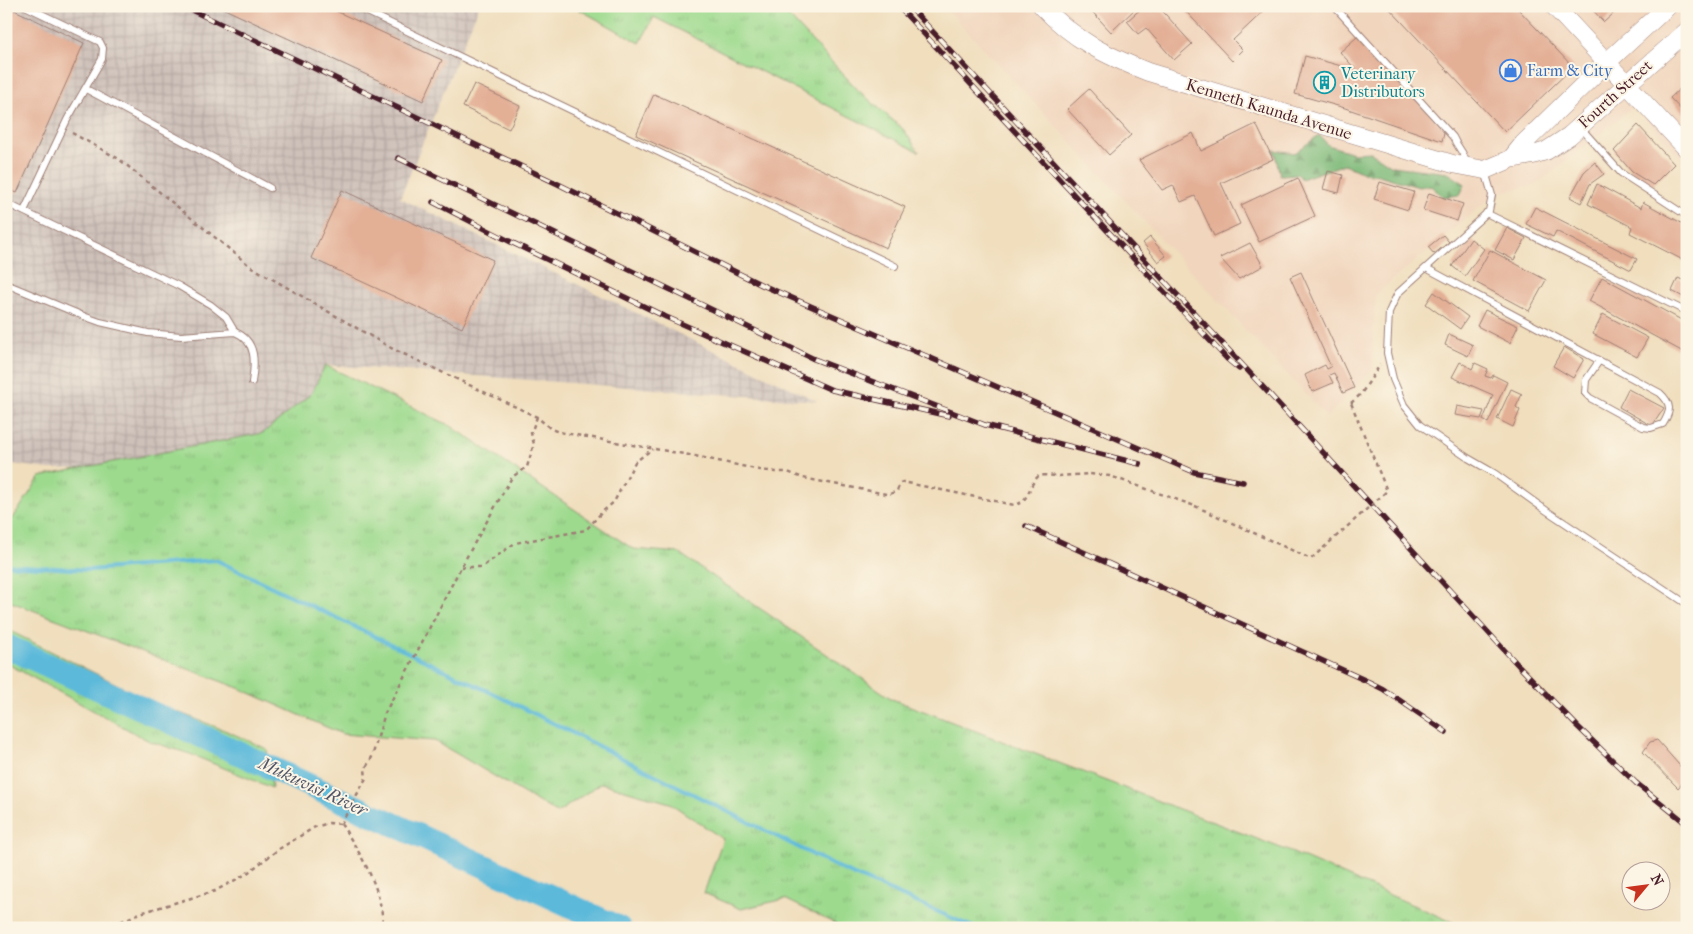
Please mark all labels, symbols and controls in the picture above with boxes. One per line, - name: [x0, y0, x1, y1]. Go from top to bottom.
- street label: Fourth Street: [1574, 56, 1656, 132]
- shop icon: Farm & City: [1499, 58, 1523, 82]
- place label: Farm & City: [1527, 61, 1613, 80]
- place label: Veterinary Distributors: [1340, 64, 1425, 101]
- building icon: Veterinary Distributors: [1313, 70, 1337, 94]
- street label: Kenneth Kaunda Avenue: [1184, 75, 1354, 143]
- water label: Mukuvisi River: [254, 752, 372, 822]
- north arrow: [1620, 862, 1670, 912]
- text: N: [1647, 871, 1667, 889]

